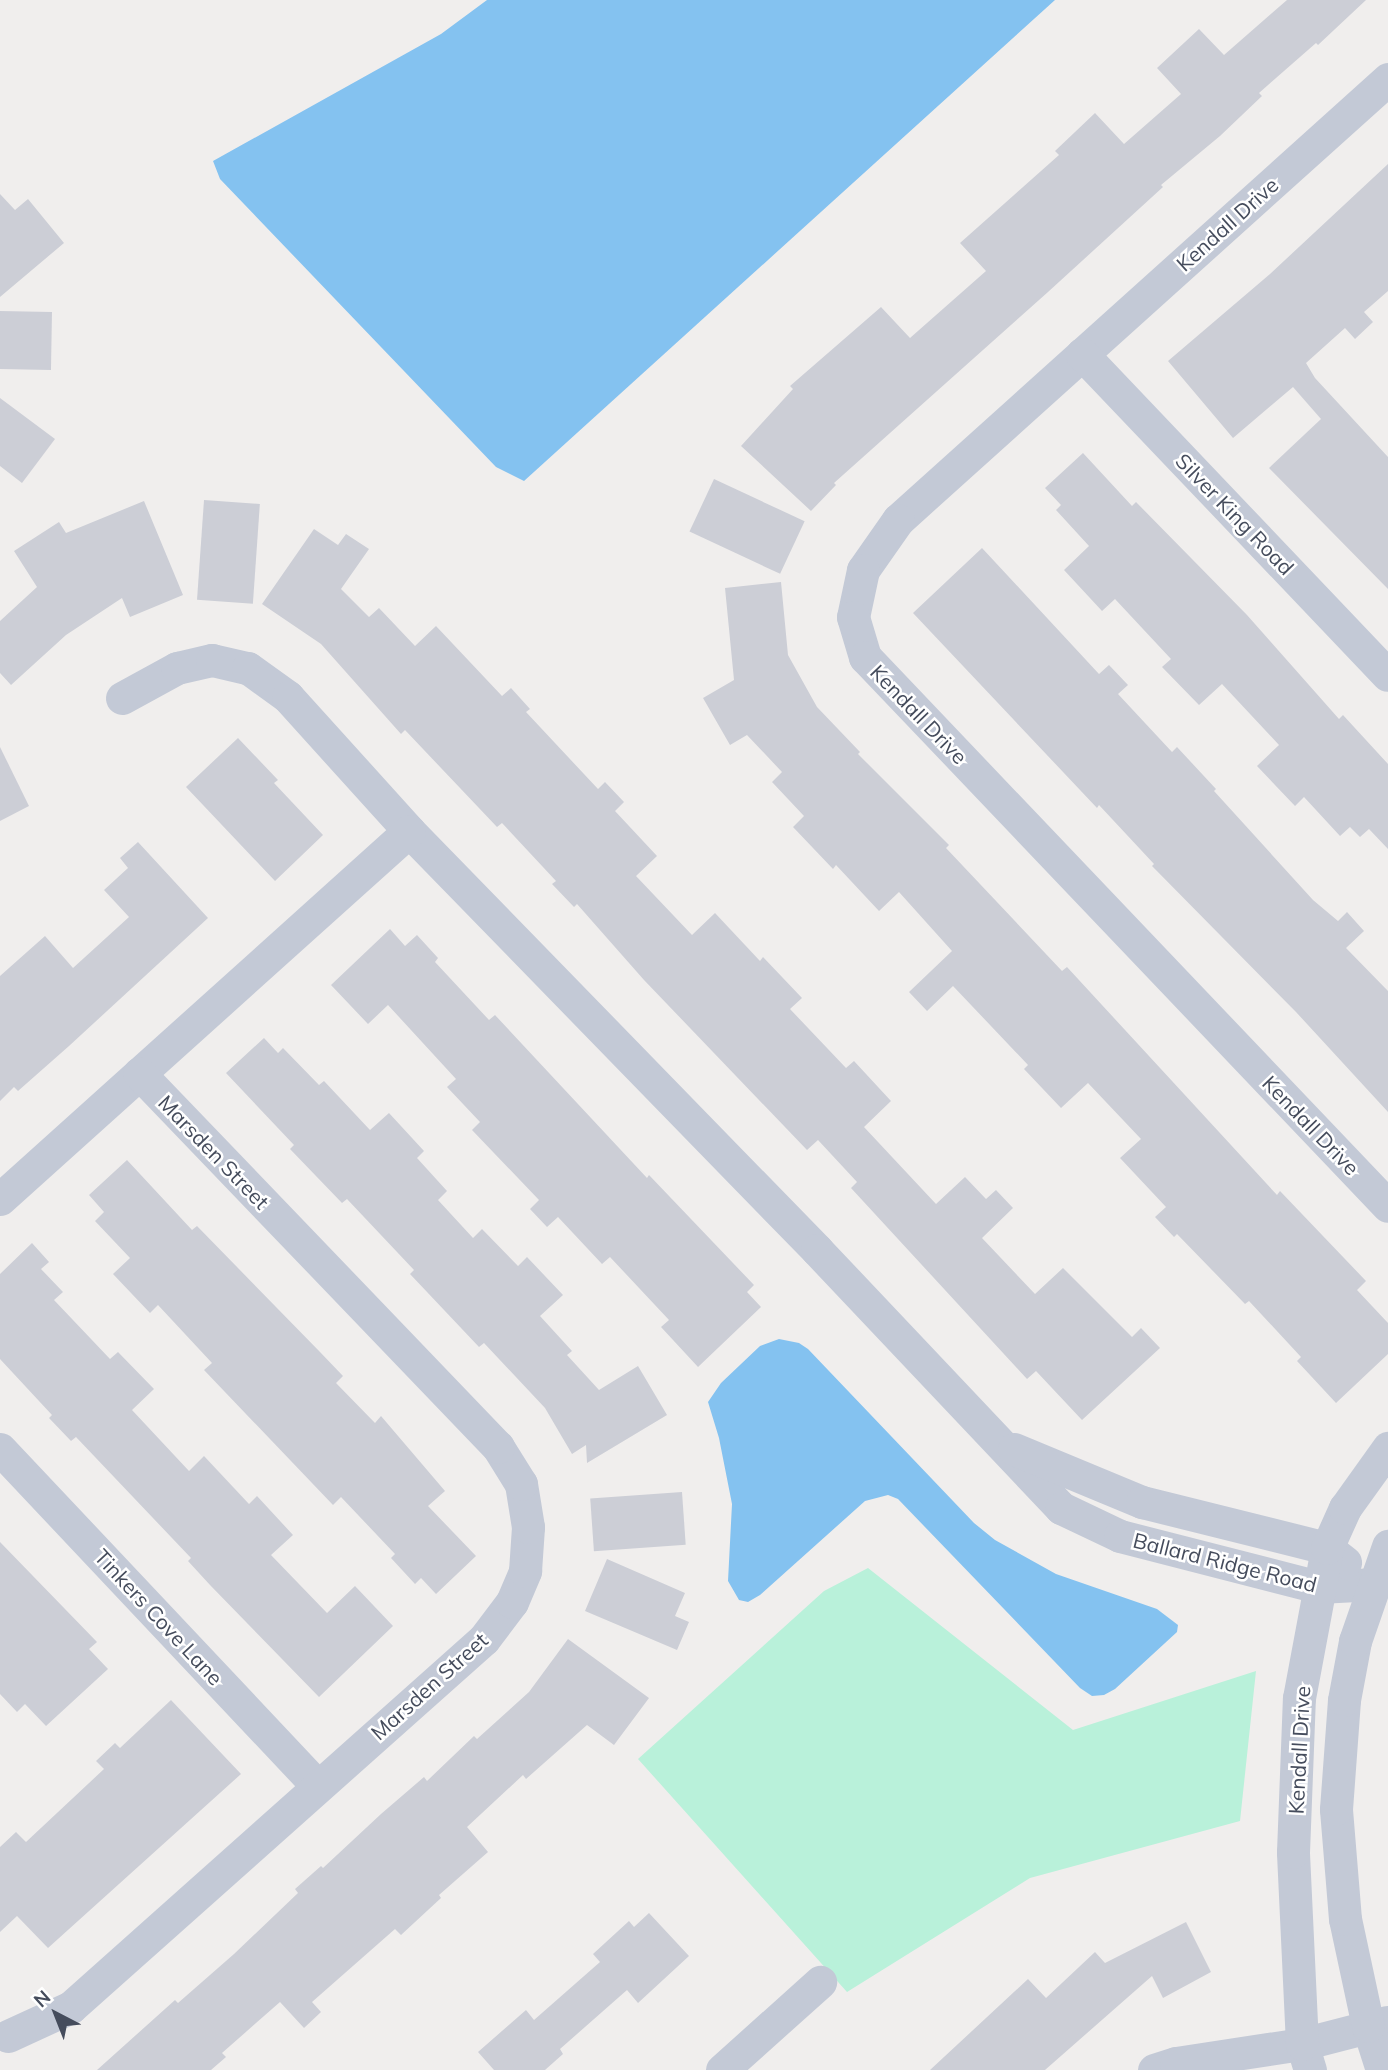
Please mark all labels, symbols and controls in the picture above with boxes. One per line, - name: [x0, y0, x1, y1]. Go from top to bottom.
- street label: Kendall Drive: [1171, 172, 1283, 276]
- street label: Silver King Road: [1171, 448, 1299, 580]
- street label: Kendall Drive: [865, 659, 973, 769]
- street label: Kendall Drive: [1257, 1070, 1365, 1180]
- street label: Marsden Street: [153, 1090, 275, 1214]
- street label: Ballard Ridge Road: [1131, 1527, 1319, 1597]
- street label: Tinkers Cove Lane: [90, 1544, 228, 1690]
- street label: Marsden Street: [365, 1627, 493, 1745]
- street label: Kendall Drive: [1283, 1685, 1315, 1815]
- north arrow: [21, 1979, 91, 2049]
- text: N: [29, 1985, 55, 2012]

